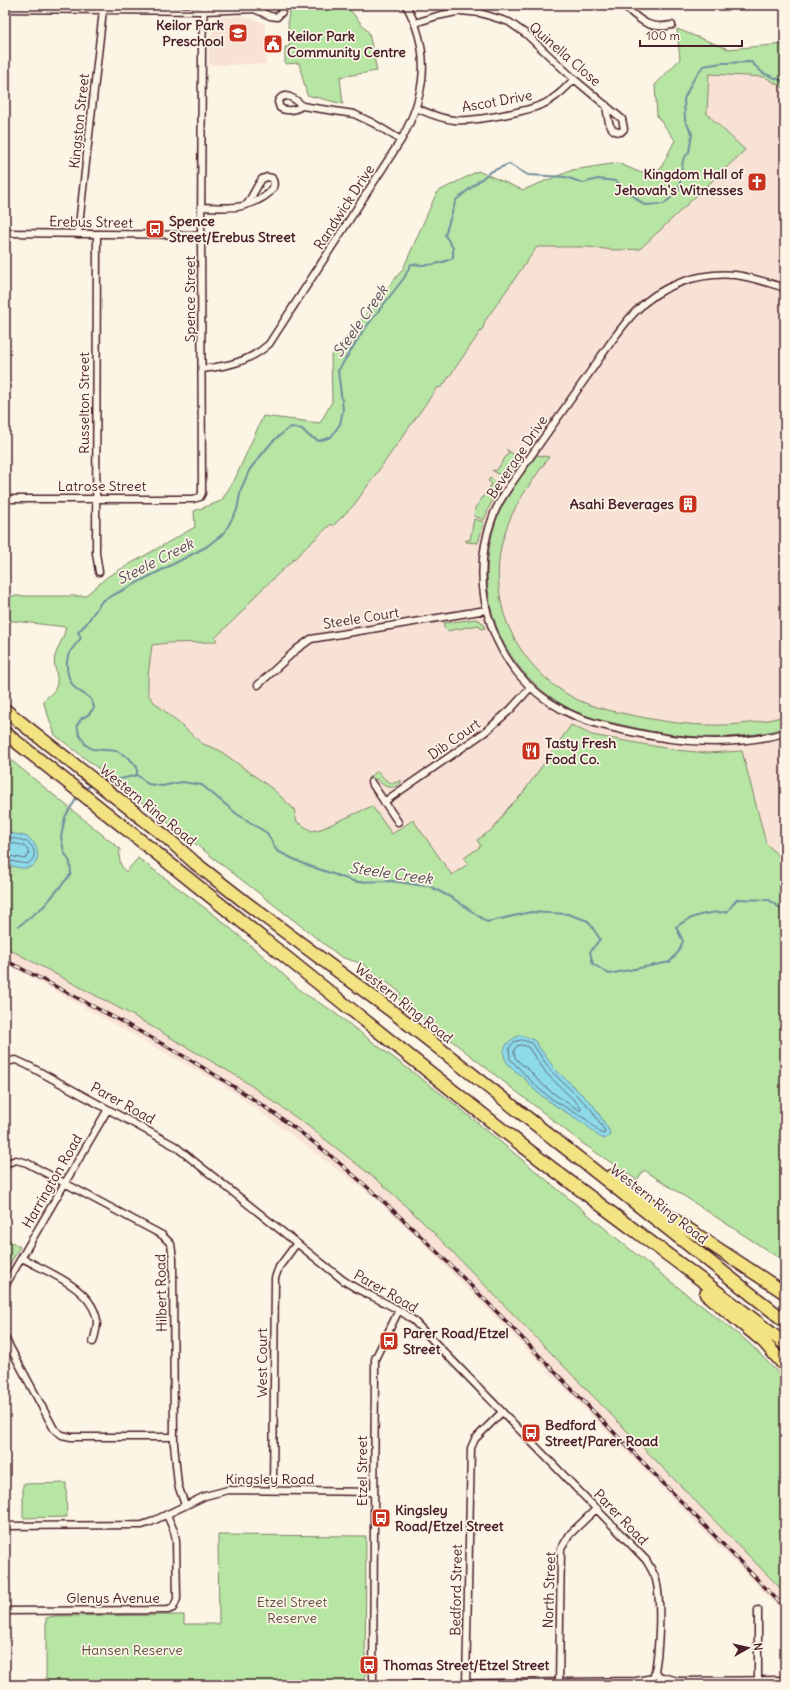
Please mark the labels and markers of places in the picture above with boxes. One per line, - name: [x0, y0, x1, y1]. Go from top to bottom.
- place label: Keilor Park Preschool: [156, 16, 224, 50]
- school or university icon: Keilor Park Preschool: [227, 22, 249, 44]
- place label: Keilor Park Community Centre: [287, 27, 406, 61]
- public building icon: Keilor Park Community Centre: [262, 33, 284, 55]
- place label: Kingdom Hall of Jehovah's Witnesses: [615, 165, 744, 199]
- church icon: Kingdom Hall of Jehovah's Witnesses: [746, 171, 768, 193]
- place label: Spence Street/Erebus Street: [169, 212, 296, 246]
- bus stop icon: Spence Street/Erebus Street: [144, 218, 166, 240]
- building icon: Asahi Beverages: [677, 493, 699, 515]
- place label: Asahi Beverages: [570, 495, 675, 513]
- place label: Tasty Fresh Food Co.: [545, 734, 616, 768]
- restaurant icon: Tasty Fresh Food Co.: [520, 740, 542, 762]
- place label: Parer Road/Etzel Street: [403, 1324, 509, 1358]
- bus stop icon: Parer Road/Etzel Street: [378, 1330, 400, 1352]
- place label: Bedford Street/Parer Road: [545, 1416, 659, 1450]
- bus stop icon: Bedford Street/Parer Road: [520, 1422, 542, 1444]
- place label: Kingsley Road/Etzel Street: [395, 1501, 504, 1535]
- bus stop icon: Kingsley Road/Etzel Street: [370, 1507, 392, 1529]
- bus stop icon: Thomas Street/Etzel Street: [358, 1654, 380, 1676]
- place label: Thomas Street/Etzel Street: [383, 1656, 550, 1674]

